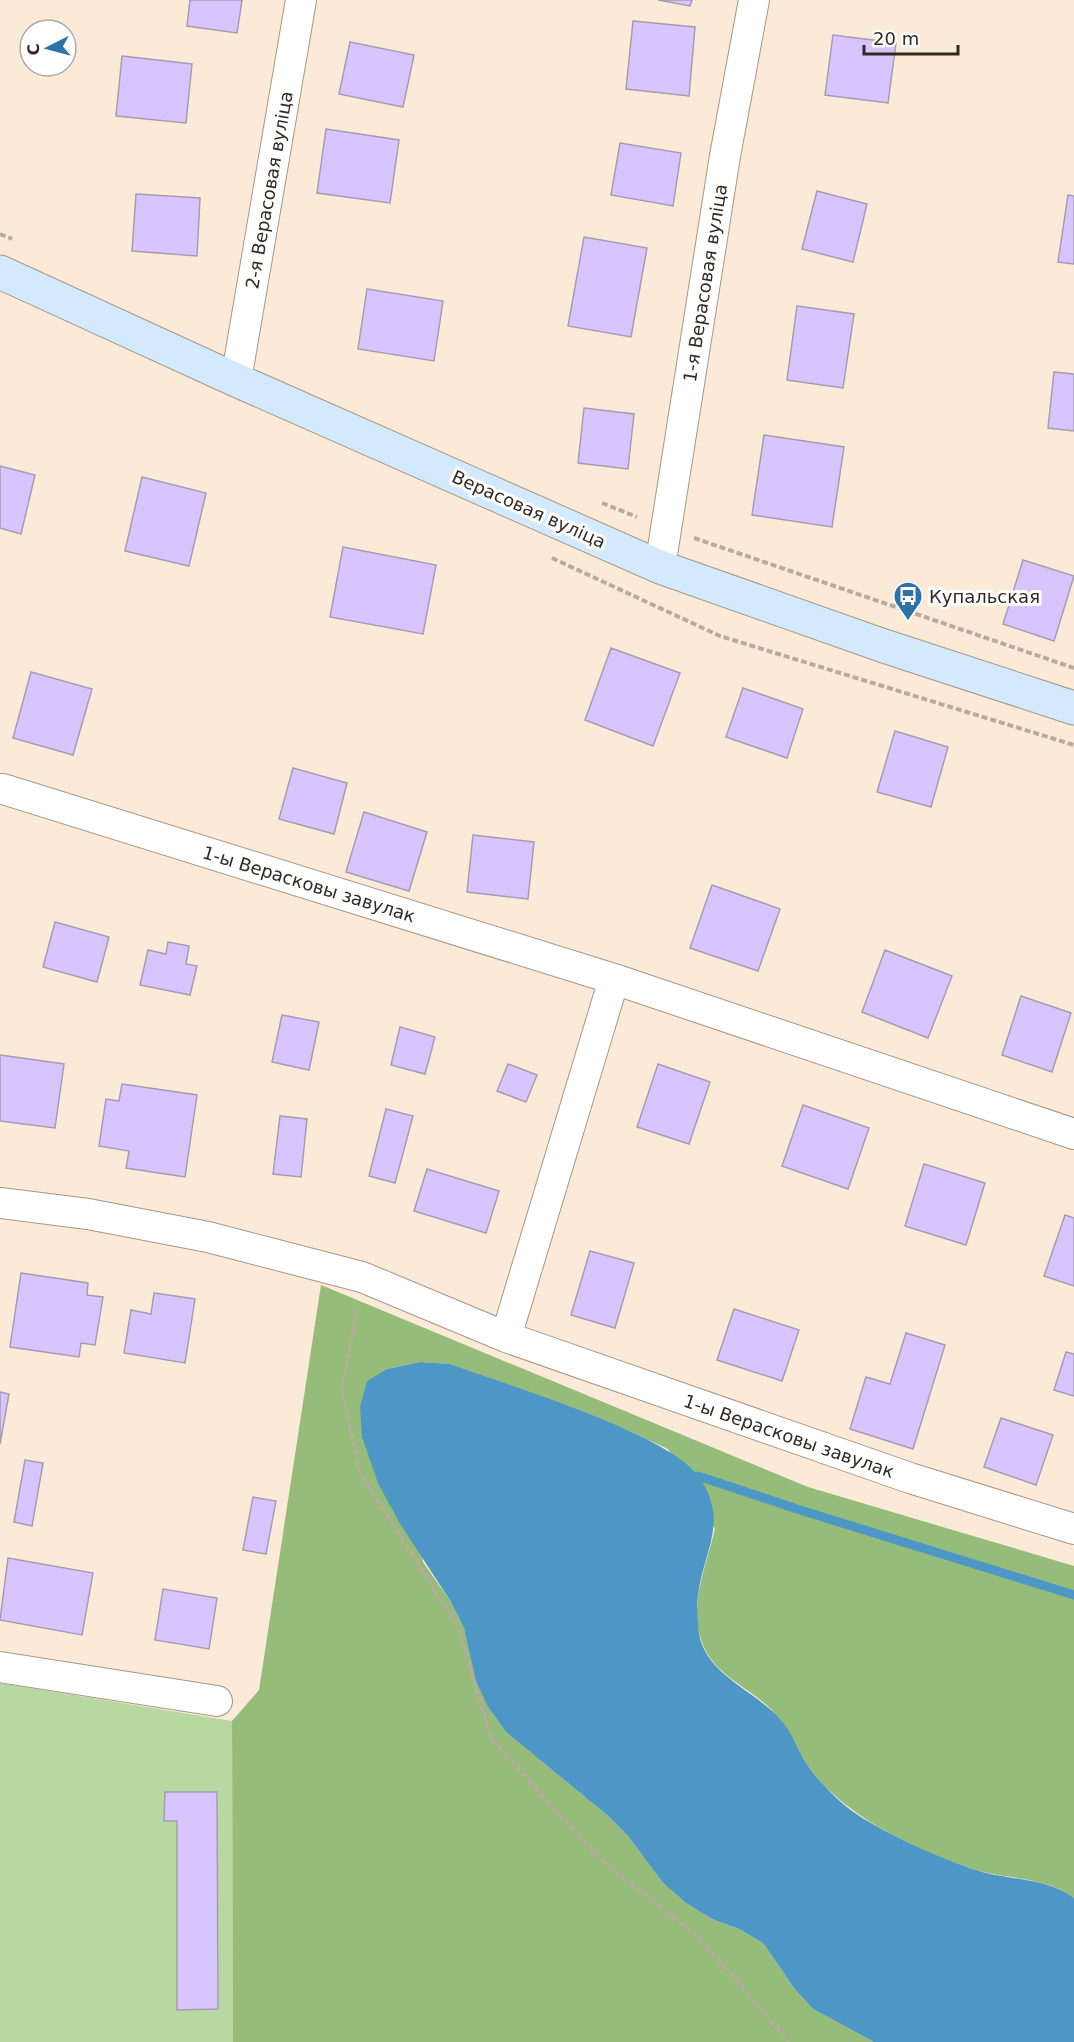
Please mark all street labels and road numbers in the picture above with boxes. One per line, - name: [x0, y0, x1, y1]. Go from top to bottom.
- street label: 2-я Верасовая вуліца: [241, 89, 297, 291]
- street label: 1-я Верасовая вуліца: [679, 182, 731, 384]
- street label: Верасовая вуліца: [449, 466, 609, 552]
- street label: 1-ы Верасковы завулак: [200, 842, 418, 926]
- street label: 1-ы Верасковы завулак: [681, 1390, 897, 1482]

